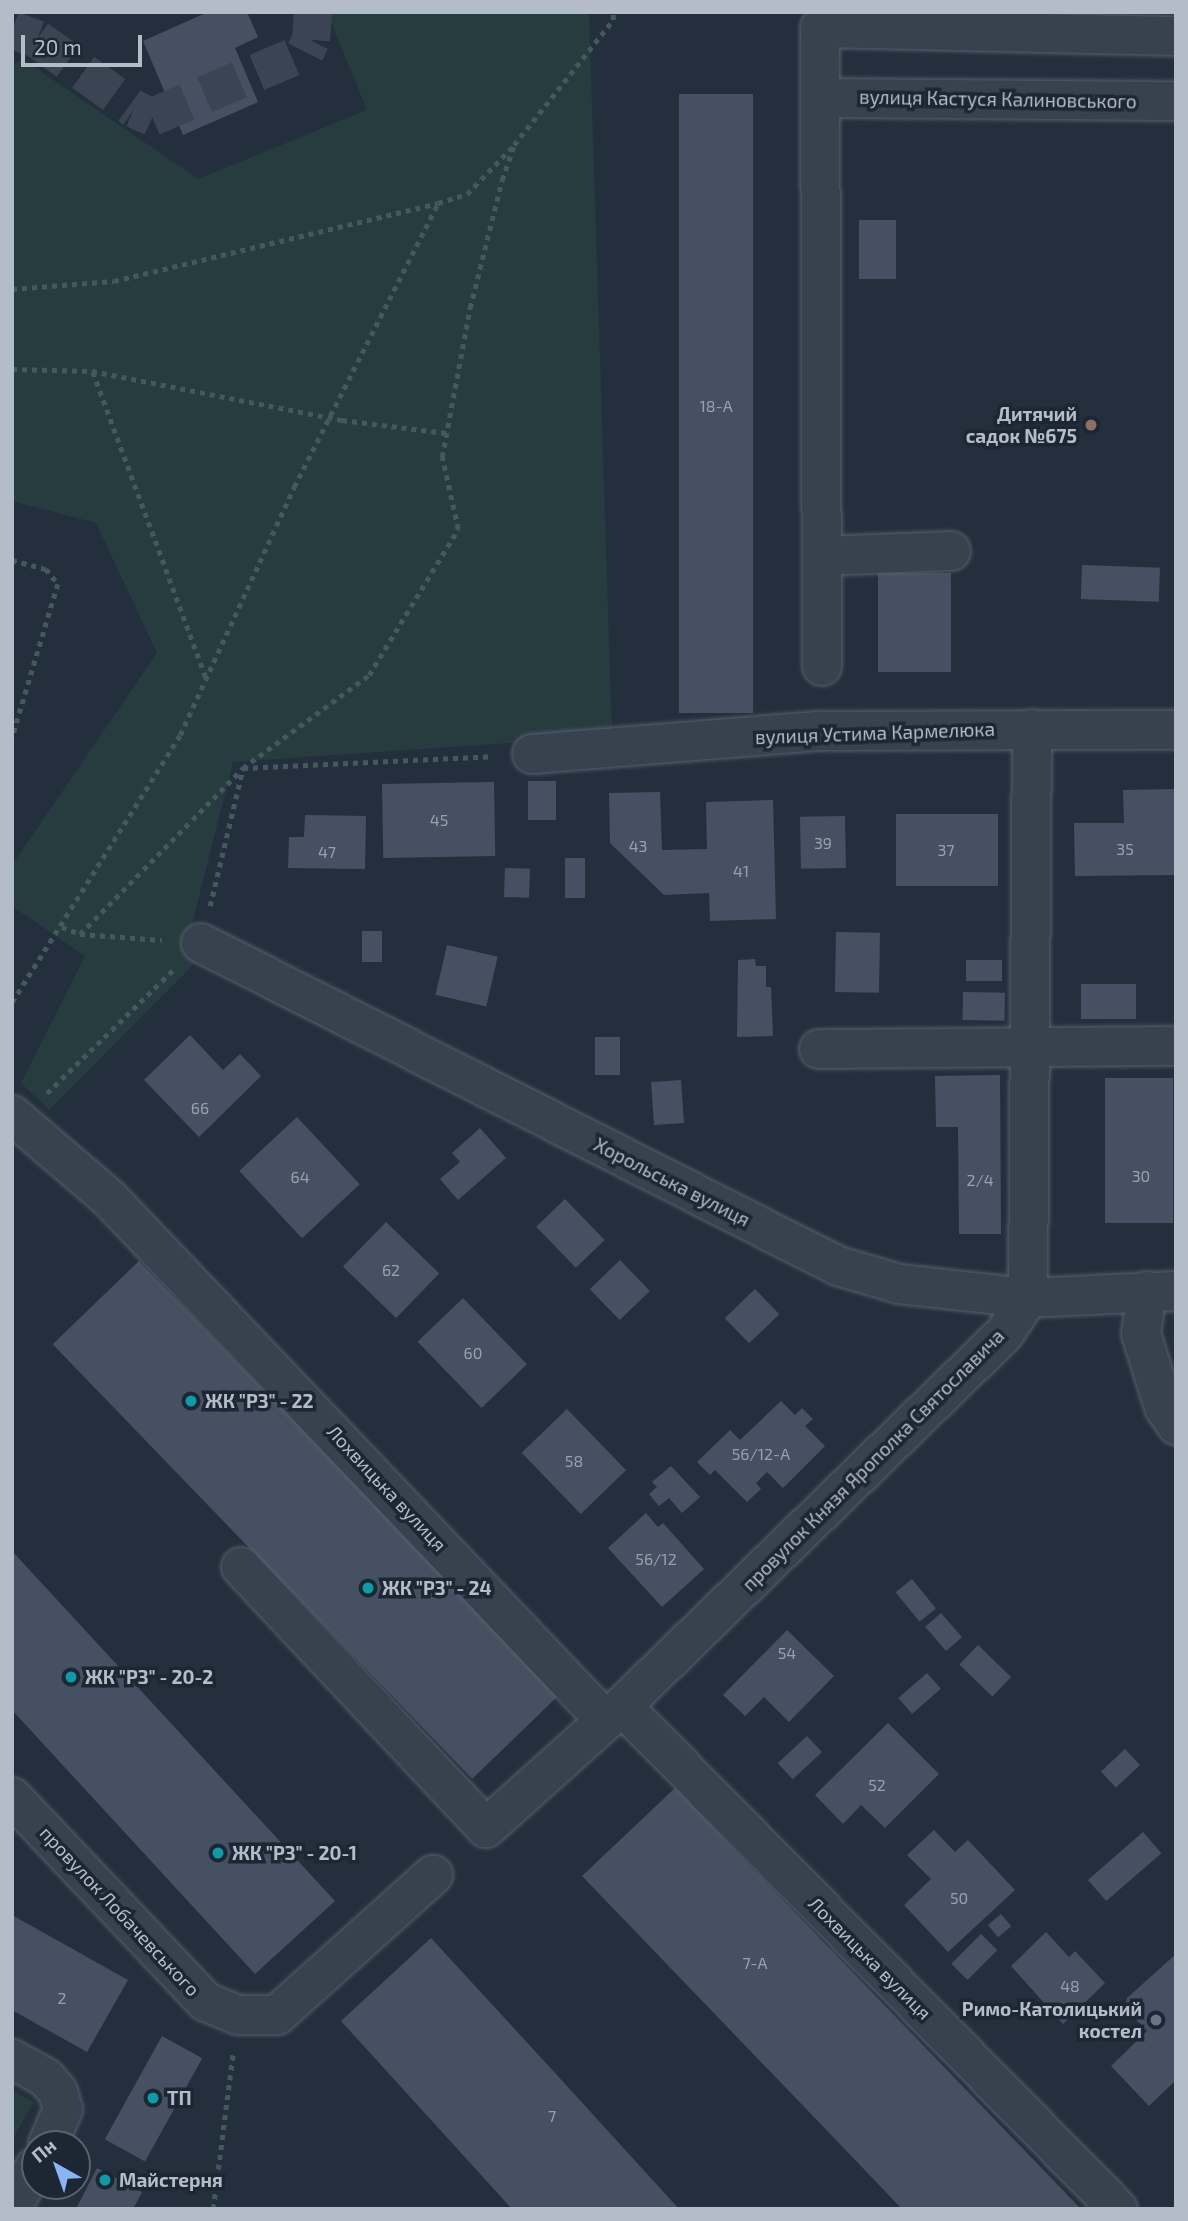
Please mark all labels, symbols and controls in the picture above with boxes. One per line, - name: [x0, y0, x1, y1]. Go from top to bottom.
- scale bar: [24, 21, 145, 65]
- text: 20 m: [34, 34, 82, 59]
- street label: вулиця Кастуся Калиновського: [859, 85, 1137, 113]
- house number: 18-А: [699, 396, 733, 416]
- place label: Дитячий садок №675: [966, 403, 1077, 447]
- marker: Дитячий садок №675: [1083, 417, 1099, 433]
- street label: вулиця Устима Кармелюка: [755, 717, 995, 749]
- house number: 45: [430, 810, 448, 830]
- house number: 39: [814, 833, 832, 853]
- house number: 43: [629, 836, 647, 856]
- house number: 35: [1116, 839, 1134, 859]
- house number: 37: [937, 840, 955, 860]
- house number: 47: [318, 842, 336, 862]
- house number: 41: [733, 861, 749, 881]
- house number: 66: [191, 1098, 209, 1118]
- street label: Хорольська вулиця: [590, 1133, 754, 1231]
- house number: 30: [1132, 1166, 1150, 1186]
- house number: 64: [291, 1167, 309, 1187]
- house number: 2/4: [966, 1170, 994, 1190]
- house number: 62: [382, 1260, 400, 1280]
- street label: провулок Князя Ярополка Святославича: [737, 1324, 1009, 1596]
- house number: 60: [464, 1343, 482, 1363]
- place label: ЖК "РЗ" - 22: [205, 1390, 314, 1412]
- marker: ЖК "РЗ" - 22: [183, 1393, 199, 1409]
- street label: Лохвицька вулиця: [323, 1420, 451, 1556]
- house number: 56/12-А: [732, 1444, 790, 1464]
- house number: 58: [565, 1451, 583, 1471]
- house number: 56/12: [635, 1549, 677, 1569]
- place label: ЖК "РЗ" - 24: [382, 1577, 492, 1599]
- marker: ЖК "РЗ" - 24: [360, 1580, 376, 1596]
- house number: 54: [778, 1643, 796, 1663]
- place label: ЖК "РЗ" - 20-2: [85, 1666, 214, 1688]
- marker: ЖК "РЗ" - 20-2: [63, 1669, 79, 1685]
- house number: 52: [868, 1775, 886, 1795]
- street label: провулок Лобачевського: [35, 1821, 205, 2001]
- place label: ЖК "РЗ" - 20-1: [232, 1842, 357, 1864]
- marker: ЖК "РЗ" - 20-1: [210, 1845, 226, 1861]
- house number: 50: [950, 1888, 968, 1908]
- street label: Лохвицька вулиця: [804, 1892, 936, 2024]
- house number: 7-А: [743, 1953, 767, 1973]
- house number: 48: [1060, 1976, 1080, 1996]
- house number: 2: [58, 1988, 66, 2008]
- place label: Римо-Католицький костел: [962, 1998, 1142, 2042]
- marker: Римо-Католицький костел: [1148, 2012, 1164, 2028]
- place label: ТП: [167, 2087, 192, 2109]
- marker: ТП: [145, 2090, 161, 2106]
- house number: 7: [548, 2106, 556, 2126]
- north arrow: [21, 2130, 91, 2200]
- text: Пн: [27, 2133, 60, 2167]
- place label: Майстерня: [119, 2169, 223, 2191]
- marker: Майстерня: [97, 2172, 113, 2188]

